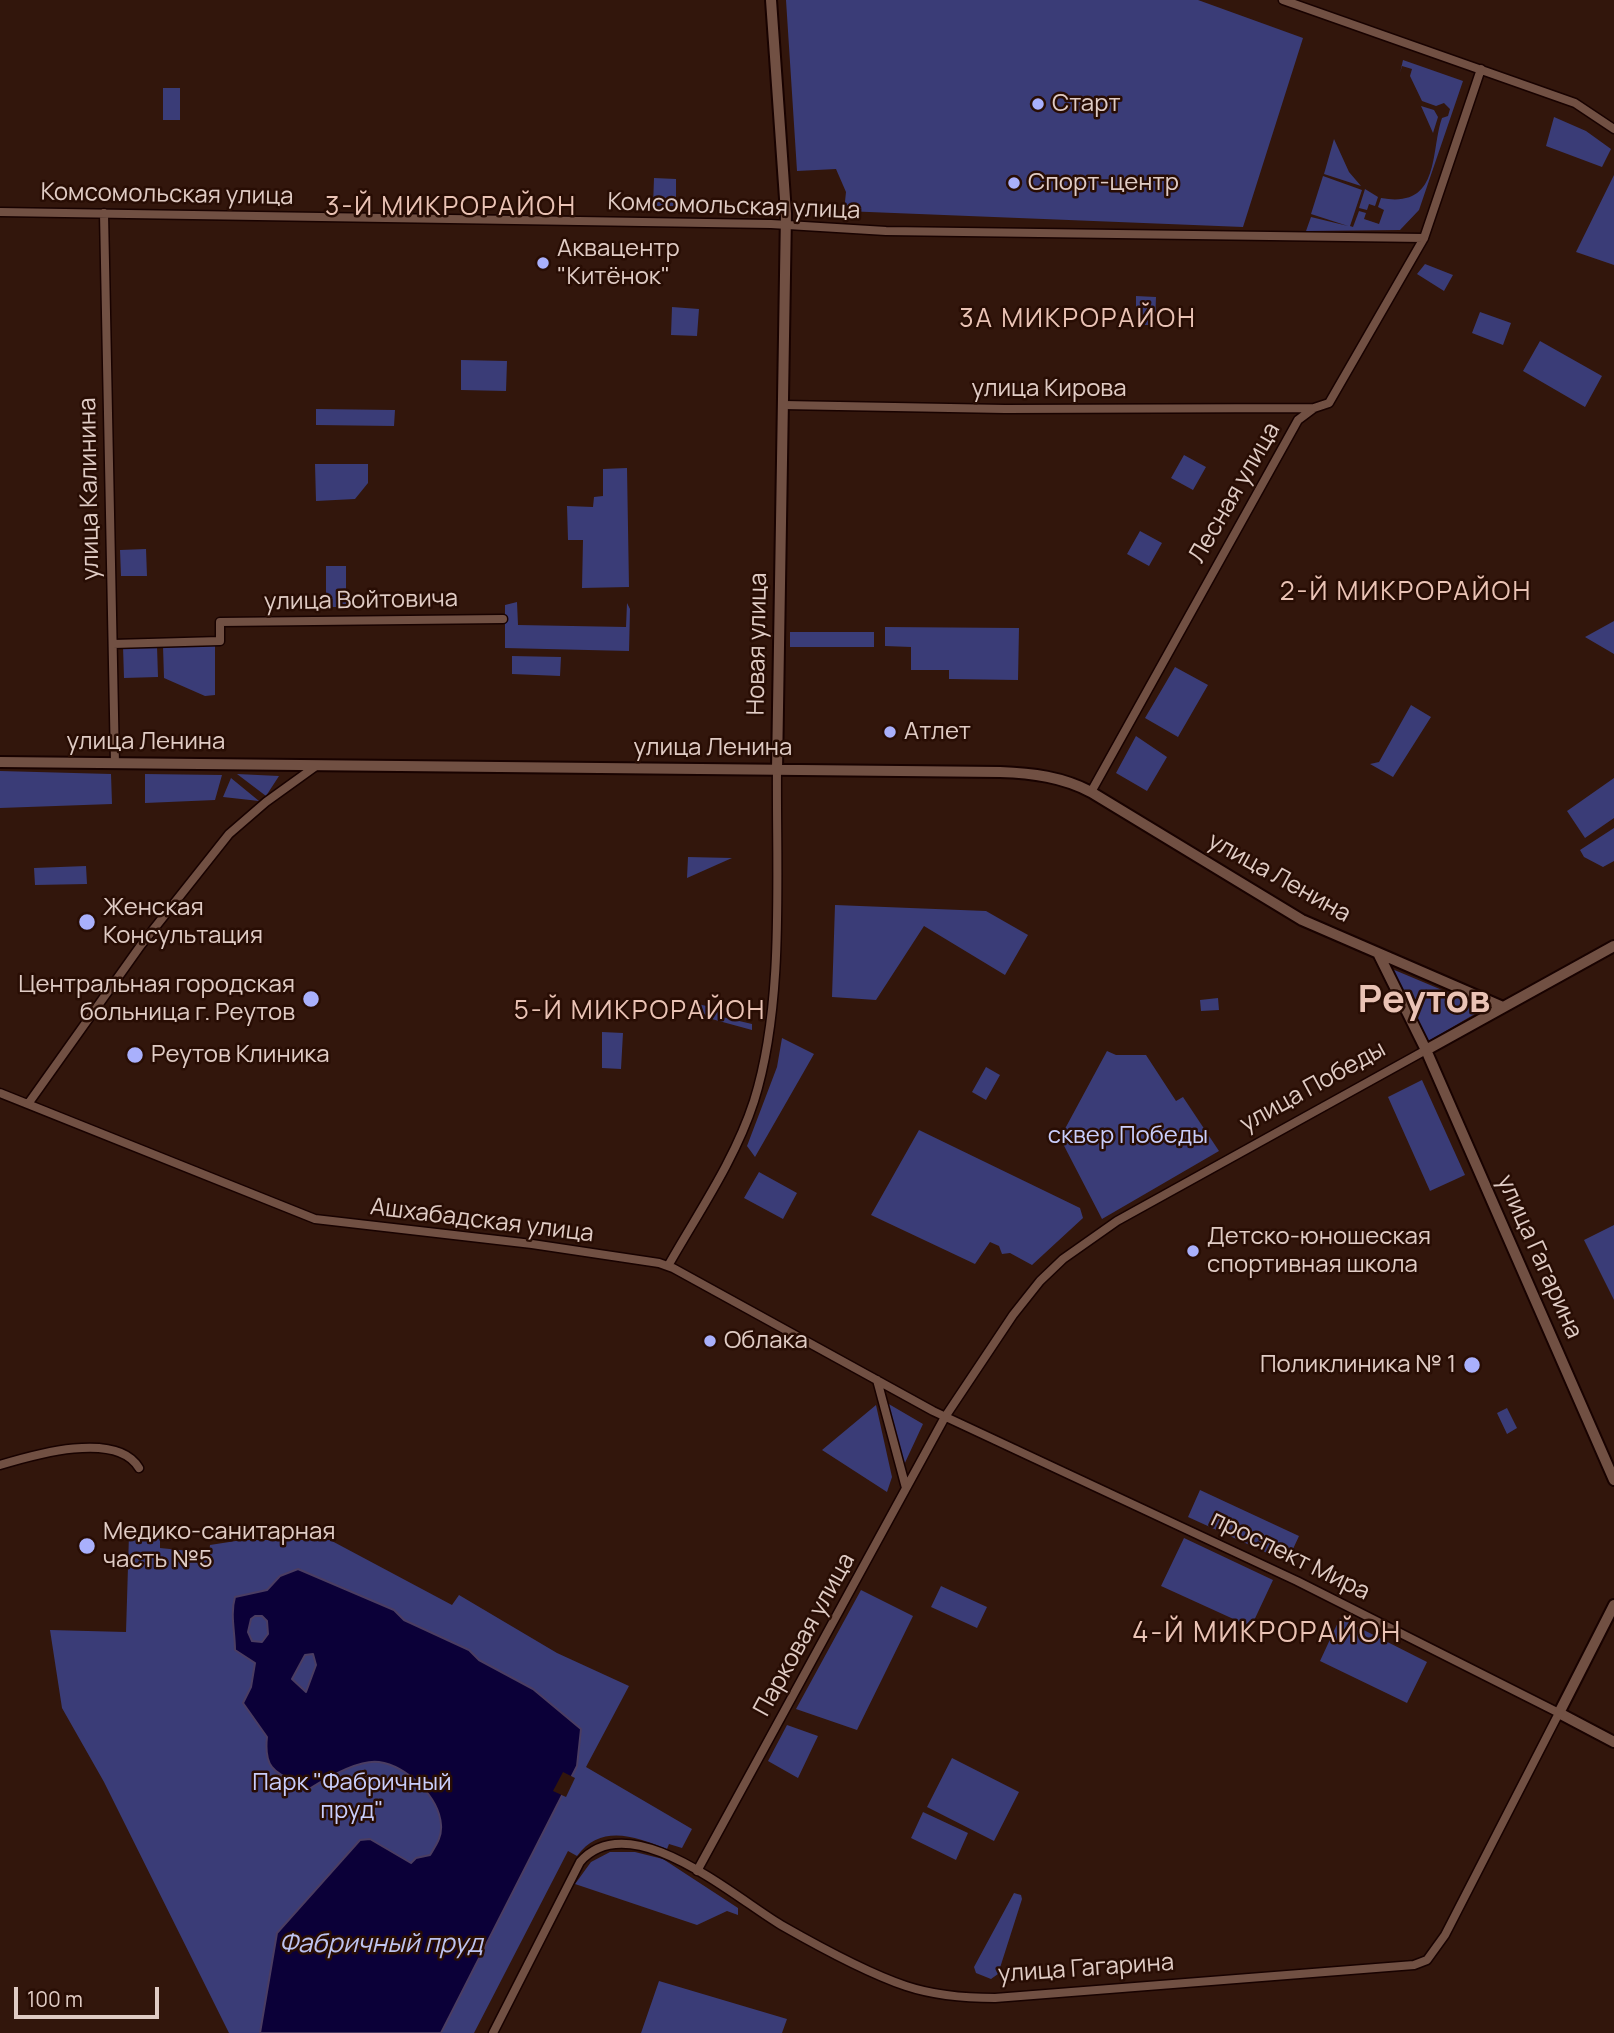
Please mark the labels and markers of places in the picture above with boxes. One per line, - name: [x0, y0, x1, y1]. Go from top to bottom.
- place label: Старт: [1052, 90, 1121, 118]
- marker: Старт: [1030, 96, 1046, 112]
- place label: Спорт-центр: [1028, 169, 1179, 197]
- marker: Спорт-центр: [1006, 175, 1022, 191]
- place label: Аквацентр "Китёнок": [557, 235, 680, 291]
- marker: Аквацентр "Китёнок": [535, 255, 551, 271]
- place label: Атлет: [904, 718, 971, 746]
- marker: Атлет: [882, 724, 898, 740]
- place label: Женская Консультация: [103, 894, 263, 950]
- marker: Женская Консультация: [77, 912, 97, 932]
- place label: Центральная городская больница г. Реутов: [18, 971, 295, 1027]
- marker: Центральная городская больница г. Реутов: [301, 989, 321, 1009]
- place label: Реутов Клиника: [151, 1041, 330, 1069]
- marker: Реутов Клиника: [125, 1045, 145, 1065]
- place label: Детско-юношеская спортивная школа: [1207, 1223, 1431, 1279]
- marker: Детско-юношеская спортивная школа: [1185, 1243, 1201, 1259]
- place label: Облака: [724, 1327, 808, 1355]
- marker: Облака: [702, 1333, 718, 1349]
- place label: Поликлиника № 1: [1260, 1351, 1456, 1379]
- marker: Поликлиника № 1: [1462, 1355, 1482, 1375]
- place label: Медико-санитарная часть №5: [103, 1518, 336, 1574]
- marker: Медико-санитарная часть №5: [77, 1536, 97, 1556]

